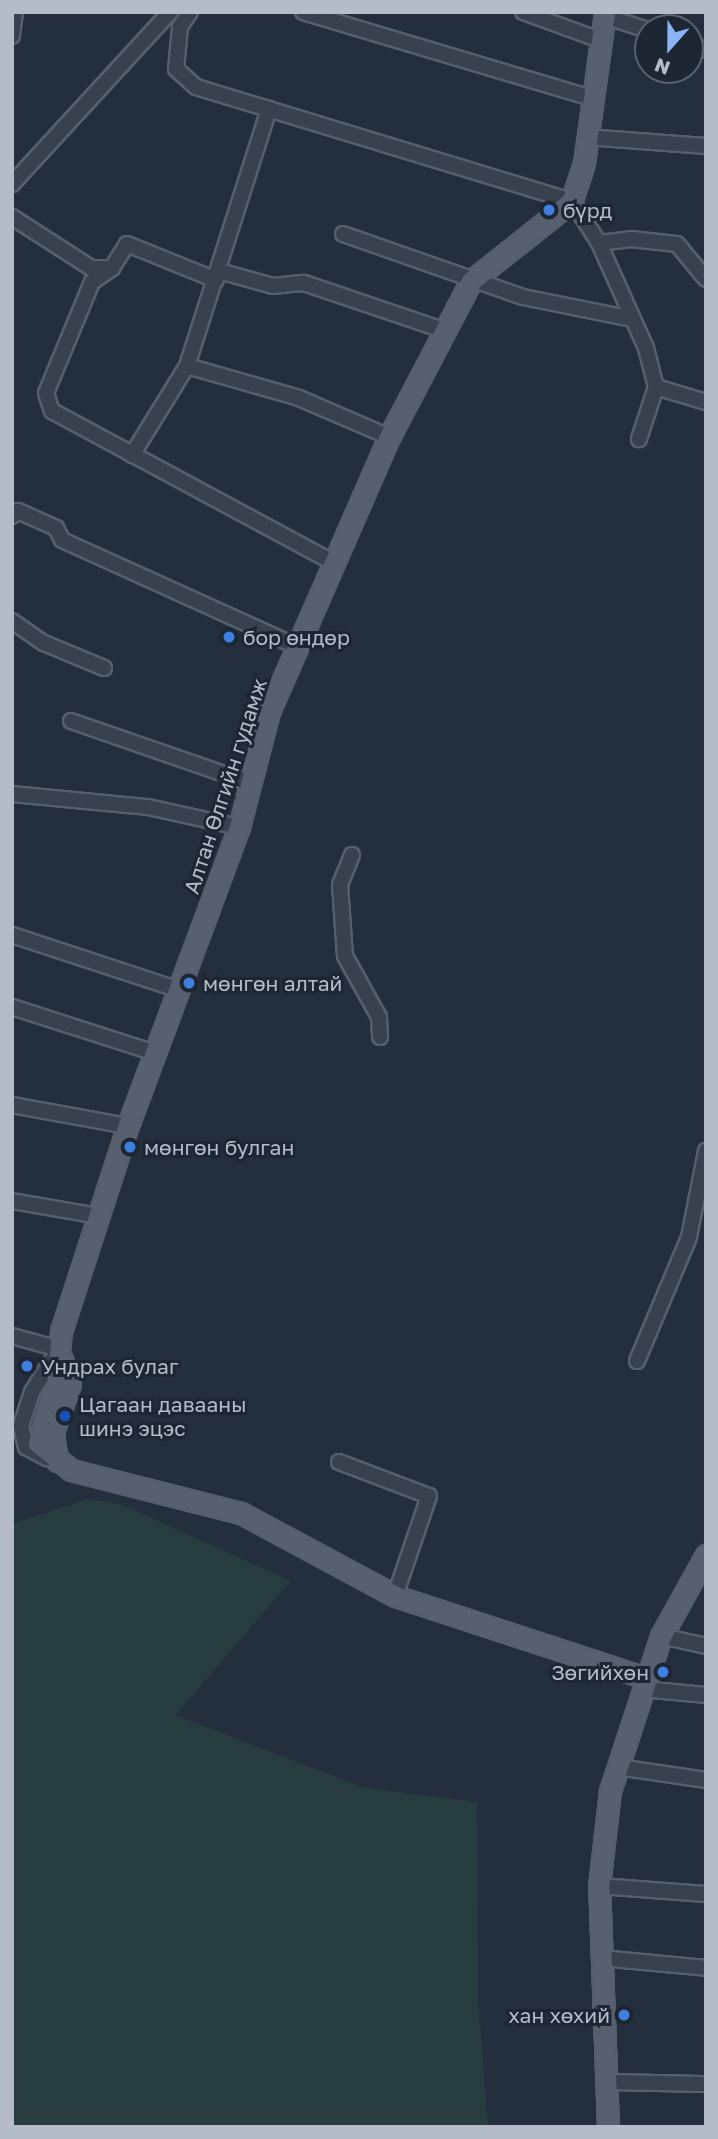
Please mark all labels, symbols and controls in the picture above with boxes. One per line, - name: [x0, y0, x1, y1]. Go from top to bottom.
- north arrow: [634, 14, 704, 84]
- text: N: [651, 54, 673, 81]
- place label: бүрд: [563, 197, 612, 223]
- marker: бүрд: [541, 202, 557, 218]
- place label: бор өндөр: [243, 624, 350, 650]
- marker: бор өндөр: [221, 629, 237, 645]
- street label: Алтан Өлгийн гудамж: [178, 675, 272, 897]
- place label: мөнгөн алтай: [203, 970, 342, 996]
- marker: мөнгөн алтай: [181, 975, 197, 991]
- place label: мөнгөн булган: [144, 1134, 294, 1160]
- marker: мөнгөн булган: [122, 1139, 138, 1155]
- place label: Ундрах булаг: [41, 1353, 179, 1379]
- marker: Ундрах булаг: [19, 1358, 35, 1374]
- place label: Цагаан давааны шинэ эцэс: [79, 1391, 246, 1441]
- marker: Цагаан давааны шинэ эцэс: [57, 1408, 73, 1424]
- place label: Зөгийхөн: [551, 1659, 649, 1685]
- marker: Зөгийхөн: [655, 1664, 671, 1680]
- place label: хан хөхий: [508, 2002, 610, 2028]
- marker: хан хөхий: [616, 2007, 632, 2023]

